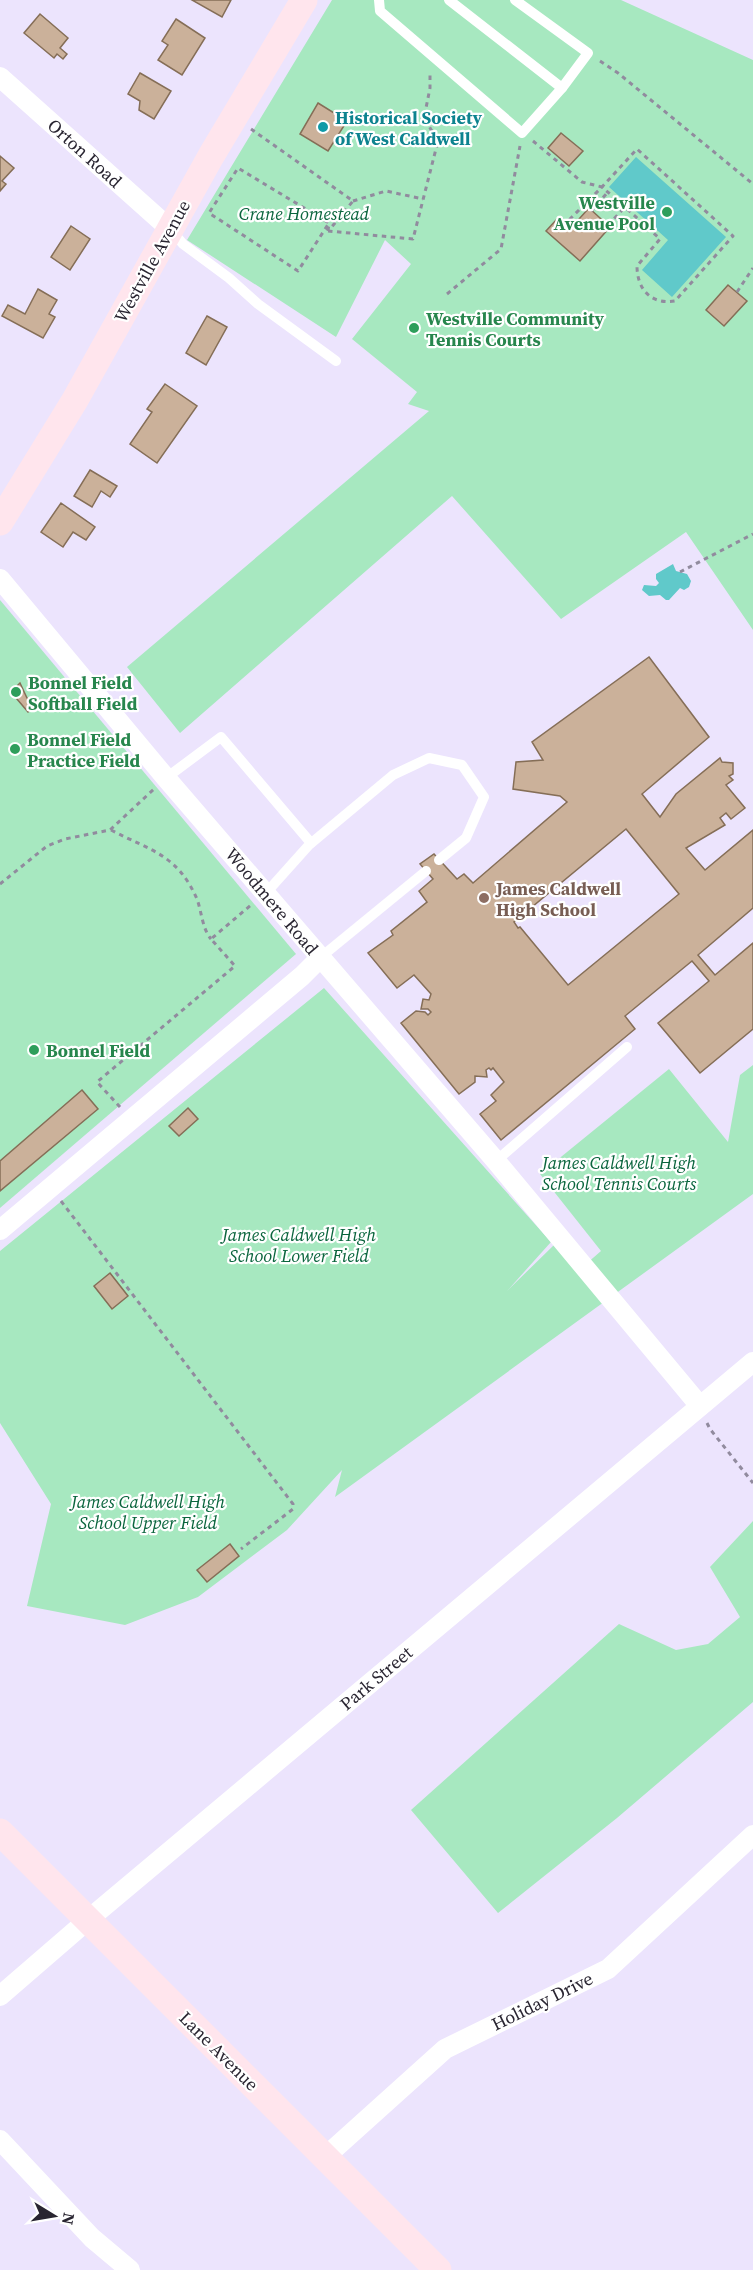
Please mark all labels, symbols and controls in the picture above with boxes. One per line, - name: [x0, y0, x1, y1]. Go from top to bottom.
- place label: Historical Society of West Caldwell: [335, 105, 482, 151]
- street label: Orton Road: [42, 113, 128, 193]
- marker: Historical Society of West Caldwell: [316, 120, 330, 134]
- place label: Westville Avenue Pool: [554, 190, 655, 236]
- street label: Westville Avenue: [108, 195, 196, 327]
- park label: Crane Homestead: [239, 201, 370, 226]
- marker: Westville Avenue Pool: [660, 205, 674, 219]
- place label: Westville Community Tennis Courts: [426, 306, 604, 352]
- marker: Westville Community Tennis Courts: [407, 321, 421, 335]
- place label: Bonnel Field Softball Field: [28, 670, 138, 716]
- marker: Bonnel Field Softball Field: [9, 685, 23, 699]
- place label: Bonnel Field Practice Field: [27, 727, 141, 773]
- marker: Bonnel Field Practice Field: [8, 742, 22, 756]
- street label: Woodmere Road: [220, 842, 324, 960]
- place label: James Caldwell High School: [495, 876, 621, 922]
- marker: James Caldwell High School: [477, 891, 491, 905]
- place label: Bonnel Field: [46, 1038, 150, 1063]
- marker: Bonnel Field: [27, 1043, 41, 1057]
- park label: James Caldwell High School Tennis Courts: [539, 1150, 697, 1196]
- park label: James Caldwell High School Lower Field: [219, 1222, 376, 1268]
- park label: James Caldwell High School Upper Field: [68, 1489, 225, 1535]
- street label: Park Street: [334, 1640, 418, 1716]
- street label: Holiday Drive: [487, 1966, 597, 2036]
- street label: Lane Avenue: [174, 2006, 264, 2096]
- north arrow: [24, 2186, 84, 2246]
- text: N: [57, 2211, 81, 2227]

